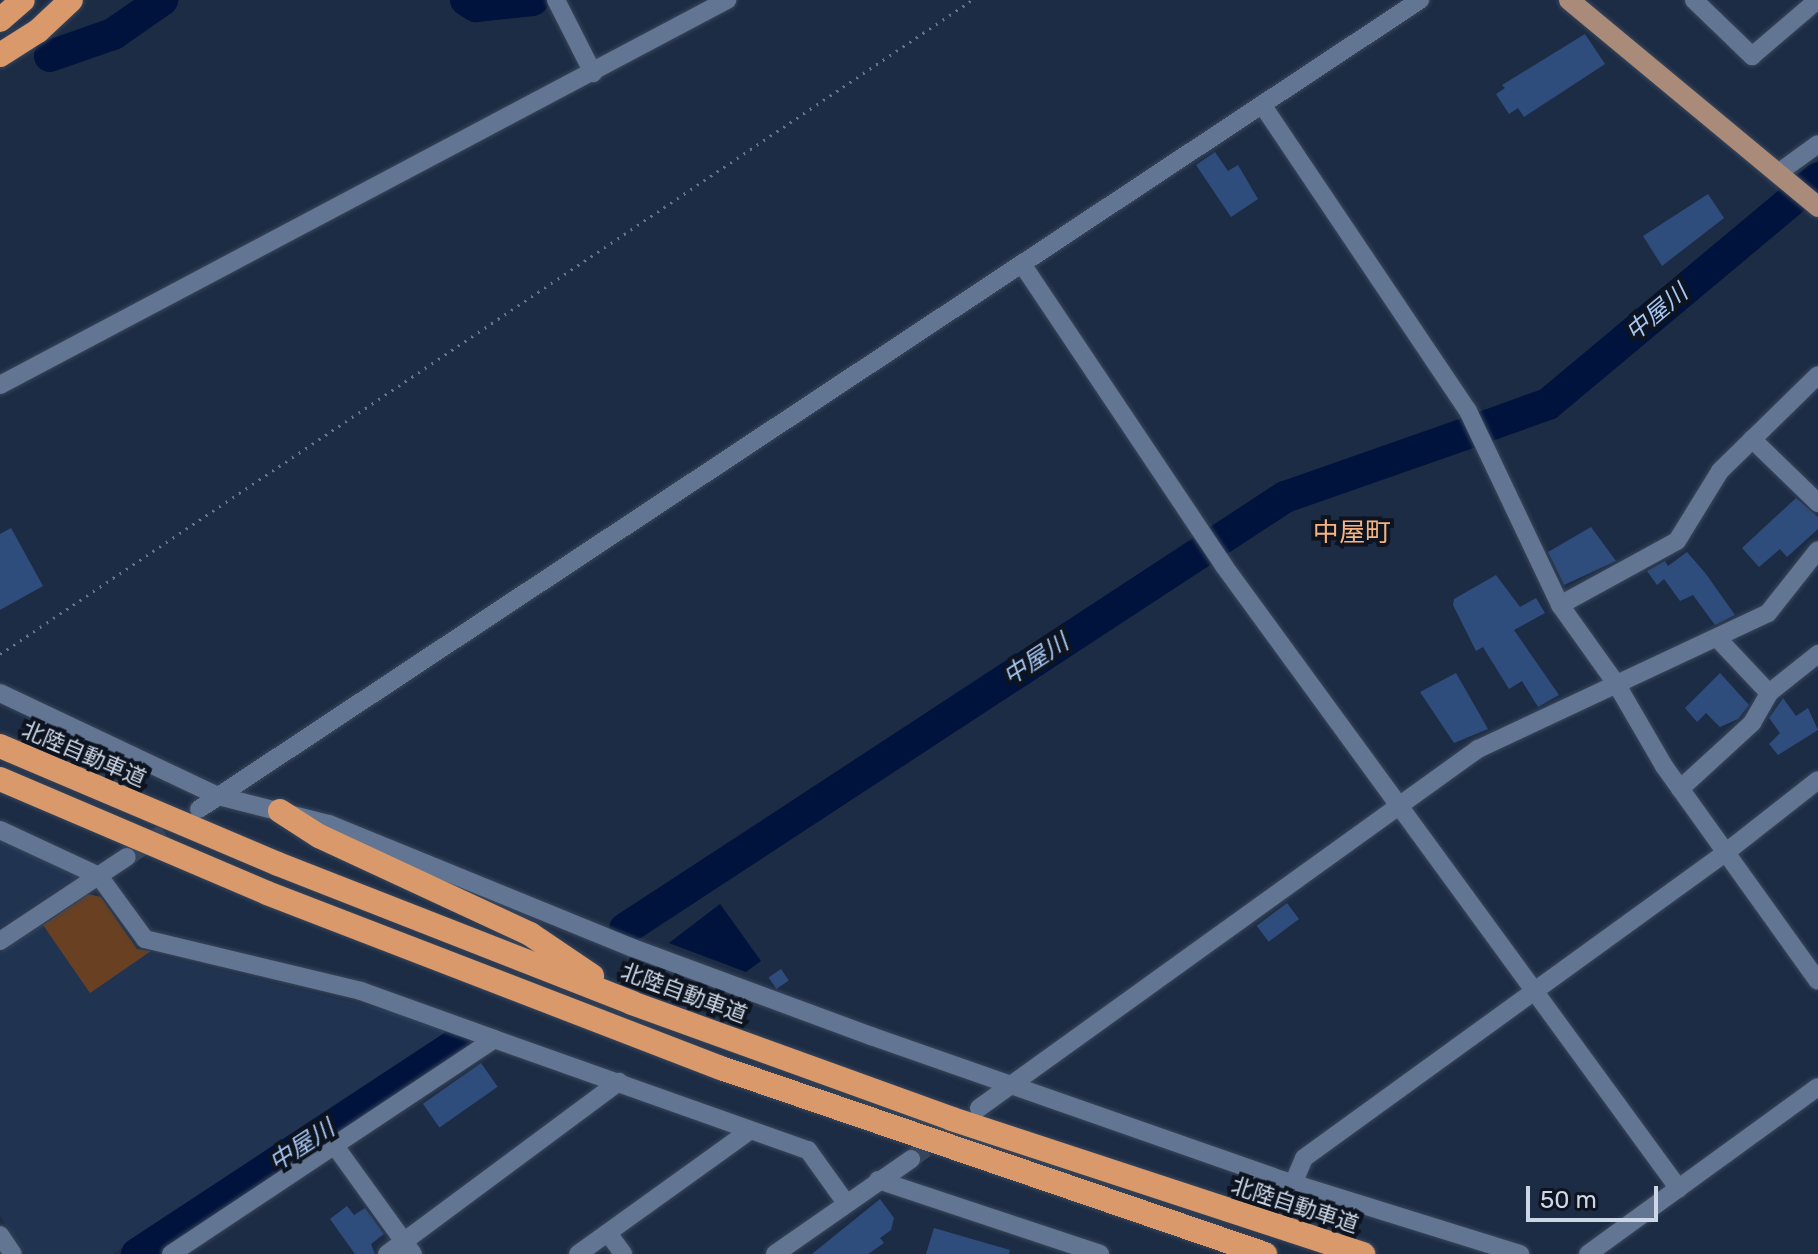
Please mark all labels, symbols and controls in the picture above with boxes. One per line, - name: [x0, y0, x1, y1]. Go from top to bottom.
- water label: 中屋川: [1620, 279, 1694, 347]
- district label: 中屋町: [1313, 517, 1391, 549]
- water label: 中屋川: [998, 628, 1074, 692]
- street label: 北陸自動車道: [18, 716, 150, 792]
- street label: 北陸自動車道: [617, 958, 751, 1028]
- water label: 中屋川: [264, 1114, 340, 1178]
- scale bar: [1530, 1170, 1662, 1220]
- street label: 北陸自動車道: [1228, 1172, 1362, 1238]
- text: 50 m: [1540, 1186, 1597, 1214]

